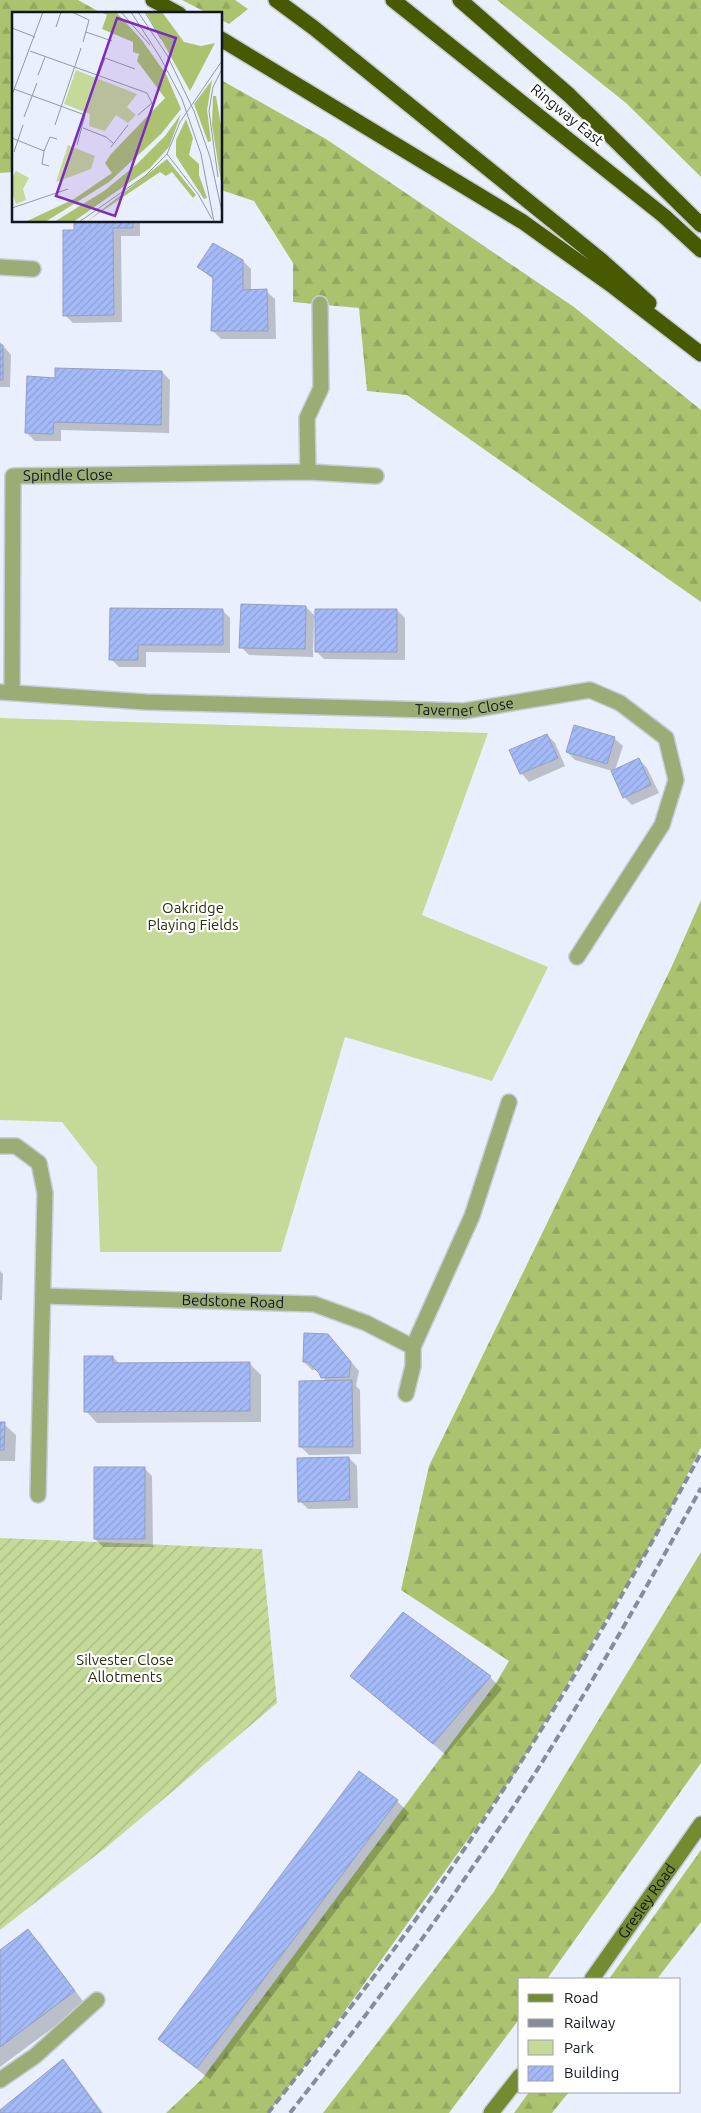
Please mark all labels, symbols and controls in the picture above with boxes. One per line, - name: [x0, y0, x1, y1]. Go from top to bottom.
- inset map: [12, 12, 222, 222]
- street label: Ringway East: [528, 80, 607, 149]
- street label: Spindle Close: [23, 466, 113, 484]
- street label: Taverner Close: [415, 694, 515, 720]
- park label: Oakridge Playing Fields: [147, 899, 239, 933]
- street label: Bedstone Road: [181, 1291, 284, 1311]
- park label: Silvester Close Allotments: [76, 1651, 174, 1685]
- street label: Gresley Road: [614, 1860, 678, 1942]
- legend: [518, 1978, 681, 2093]
- text: Road: [564, 1989, 599, 2006]
- text: Railway: [564, 2014, 615, 2031]
- text: Park: [564, 2039, 594, 2056]
- text: Building: [564, 2064, 619, 2081]

